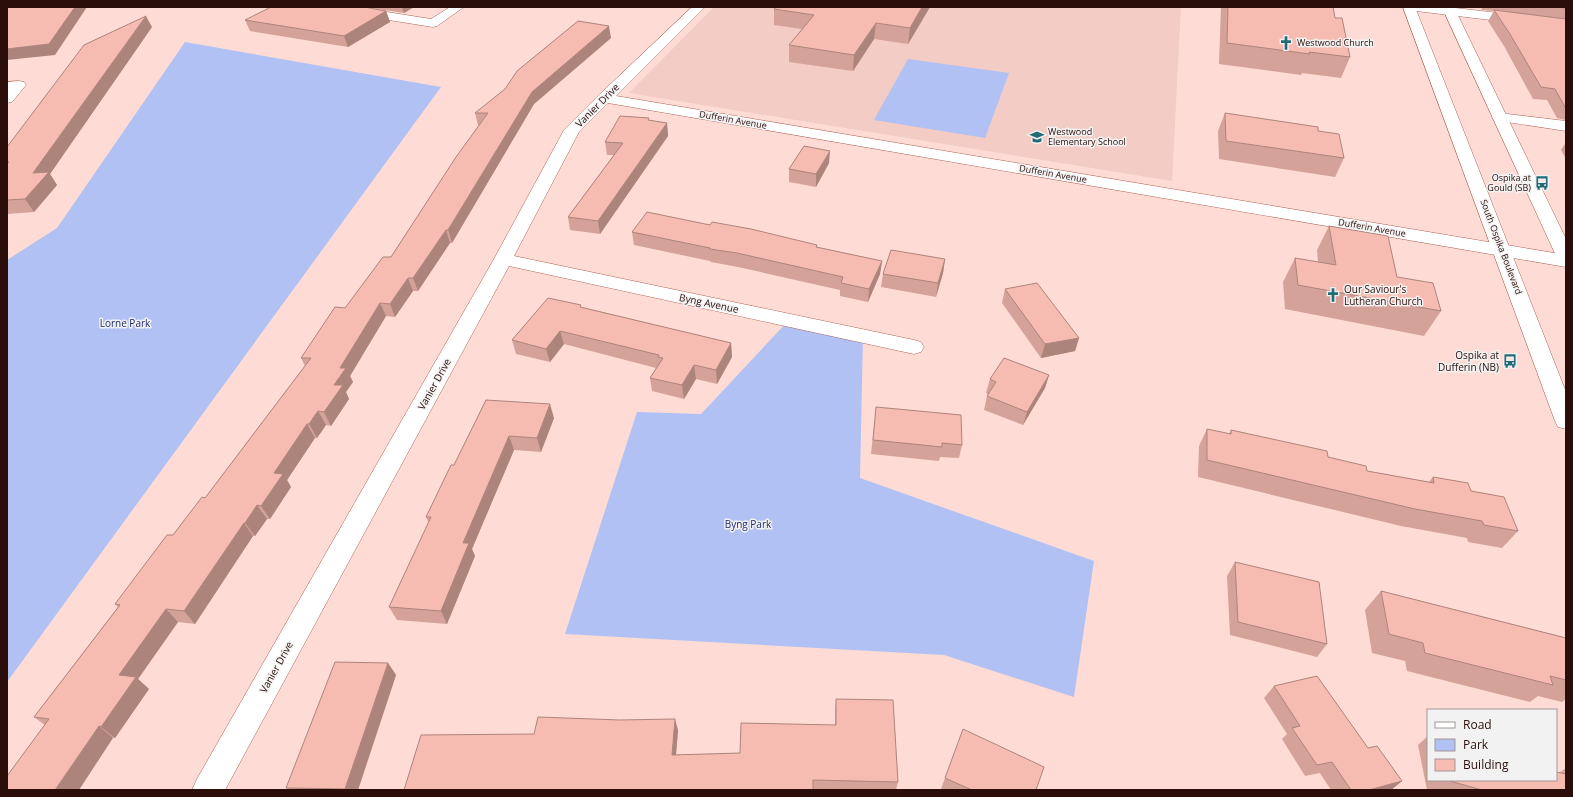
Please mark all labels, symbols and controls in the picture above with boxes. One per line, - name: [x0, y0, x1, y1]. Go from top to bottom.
- church icon: Westwood Church: [1278, 35, 1294, 51]
- place label: Westwood Church: [1297, 36, 1374, 49]
- street label: Vanier Drive: [572, 80, 622, 130]
- street label: Dufferin Avenue: [698, 107, 768, 132]
- place label: Westwood Elementary School: [1048, 125, 1126, 148]
- school or university icon: Westwood Elementary School: [1029, 129, 1045, 145]
- street label: Dufferin Avenue: [1018, 161, 1088, 186]
- place label: Ospika at Gould (SB): [1487, 171, 1531, 194]
- bus stop icon: Ospika at Gould (SB): [1534, 175, 1550, 191]
- street label: South Ospika Boulevard: [1477, 197, 1526, 296]
- street label: Dufferin Avenue: [1337, 215, 1407, 240]
- place label: Our Saviour's Lutheran Church: [1344, 282, 1423, 308]
- church icon: Our Saviour's Lutheran Church: [1325, 287, 1341, 303]
- street label: Byng Avenue: [678, 290, 740, 316]
- park label: Lorne Park: [100, 316, 151, 330]
- place label: Ospika at Dufferin (NB): [1438, 348, 1499, 374]
- bus stop icon: Ospika at Dufferin (NB): [1502, 353, 1518, 369]
- street label: Vanier Drive: [414, 355, 454, 412]
- park label: Byng Park: [725, 517, 772, 531]
- street label: Vanier Drive: [256, 638, 296, 695]
- legend: [1427, 709, 1557, 781]
- text: Road: [1463, 716, 1492, 733]
- text: Park: [1463, 736, 1489, 753]
- text: Building: [1463, 756, 1509, 773]

